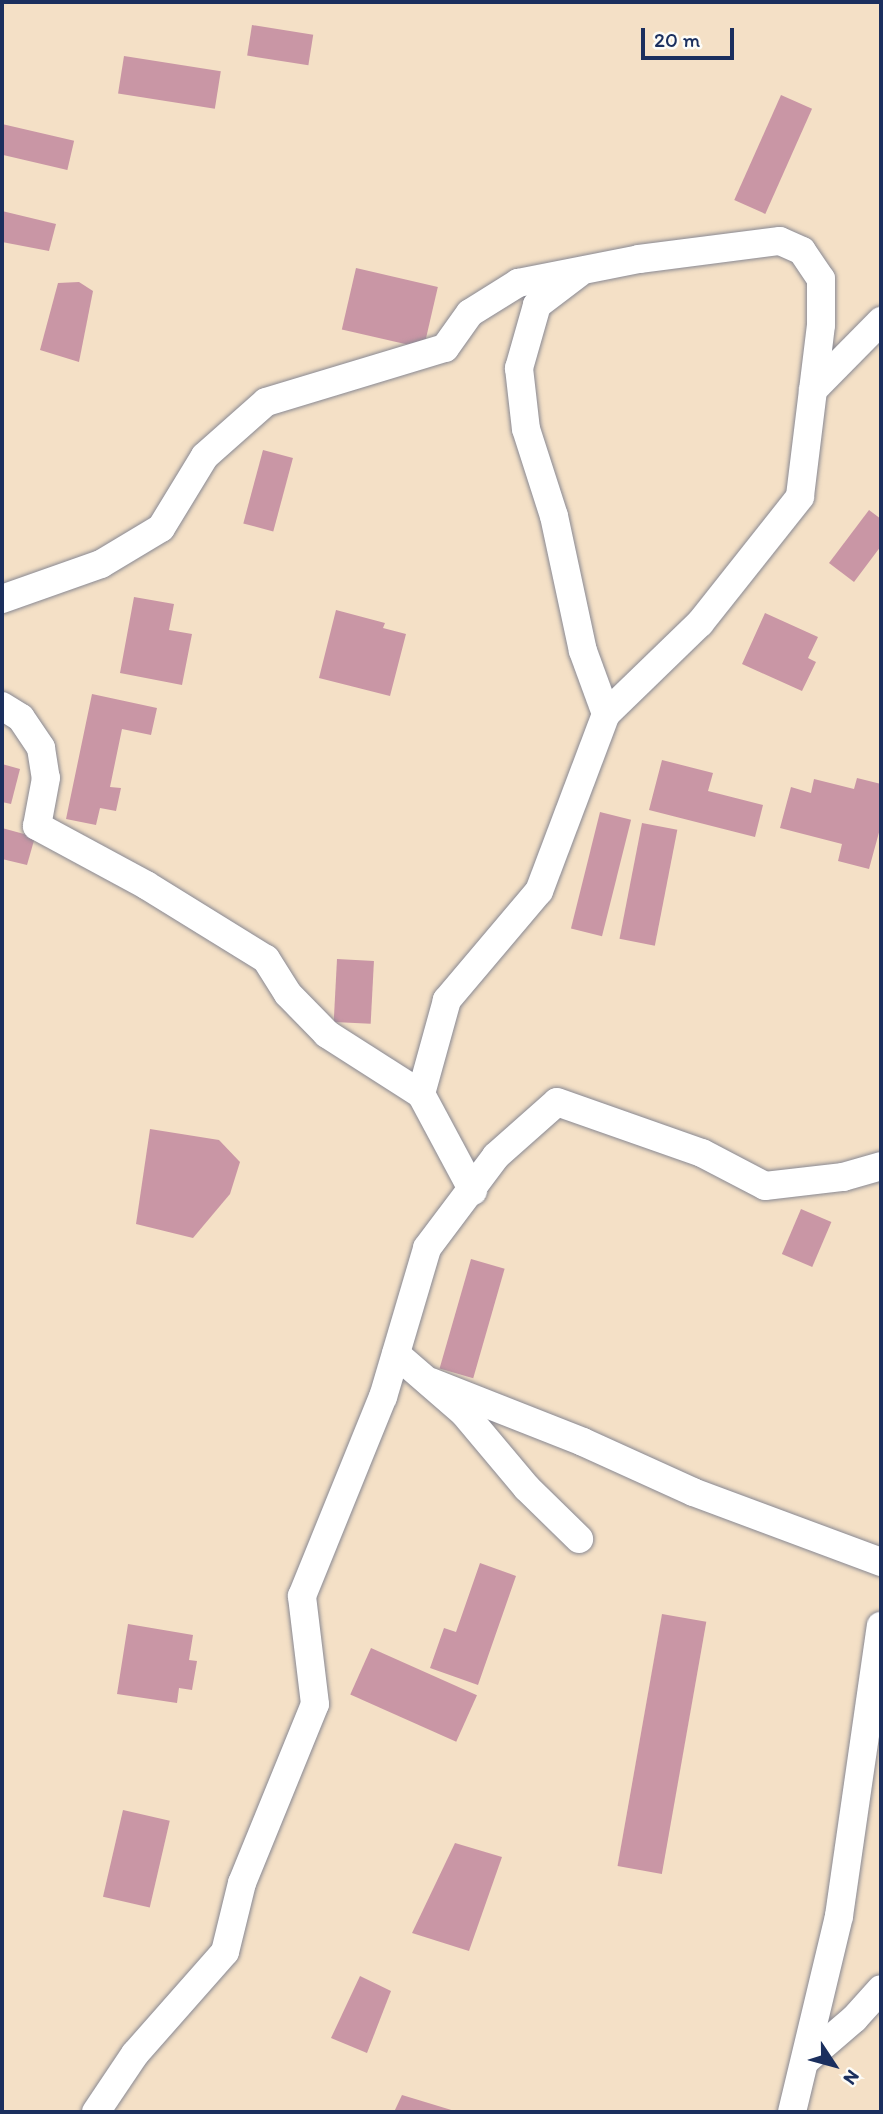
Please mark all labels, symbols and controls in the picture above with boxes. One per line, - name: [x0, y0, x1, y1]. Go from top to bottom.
- scale bar: [645, 14, 738, 58]
- text: 20 m: [654, 27, 700, 52]
- north arrow: [799, 2030, 869, 2100]
- text: N: [838, 2066, 864, 2090]

